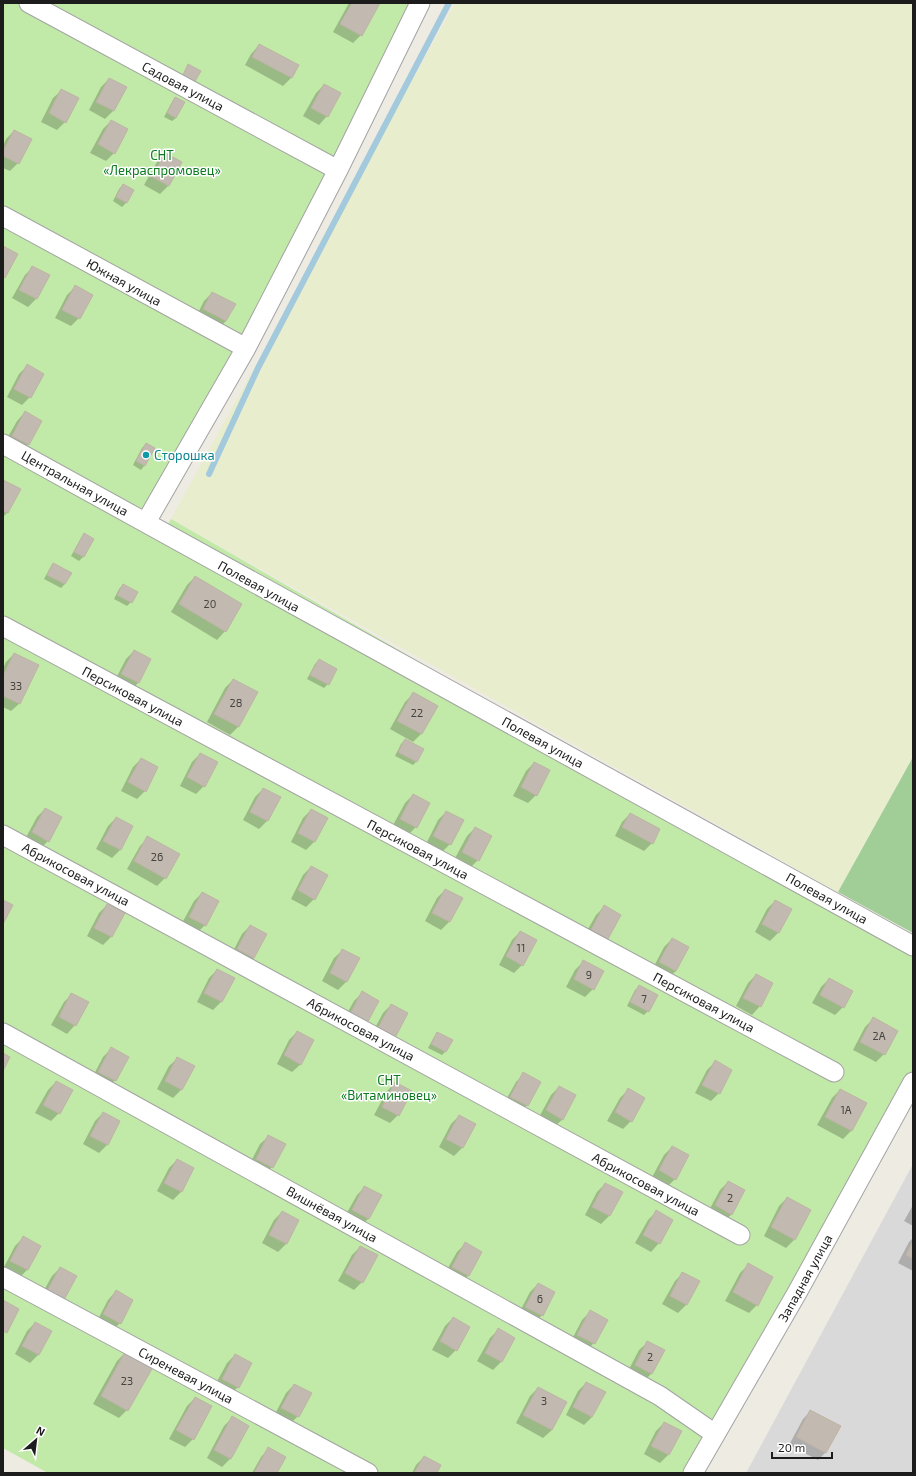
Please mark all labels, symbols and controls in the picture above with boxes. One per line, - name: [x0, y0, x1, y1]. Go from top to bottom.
- street label: Садовая улица: [139, 58, 227, 114]
- park label: СНТ «Лекраспромовец»: [103, 147, 221, 178]
- street label: Южная улица: [84, 255, 164, 309]
- street label: Центральная улица: [19, 447, 131, 519]
- place label: Сторошка: [154, 447, 215, 463]
- marker: Сторошка: [141, 450, 151, 460]
- street label: Полевая улица: [215, 557, 303, 615]
- house number: 20: [204, 597, 216, 610]
- street label: Персиковая улица: [80, 663, 186, 729]
- house number: 33: [10, 679, 22, 692]
- house number: 28: [230, 696, 242, 709]
- house number: 22: [411, 706, 423, 719]
- street label: Полевая улица: [499, 713, 587, 771]
- street label: Персиковая улица: [365, 816, 471, 882]
- street label: Абрикосовая улица: [20, 839, 132, 909]
- house number: 26: [151, 850, 163, 863]
- street label: Полевая улица: [783, 869, 871, 927]
- house number: 11: [517, 941, 525, 954]
- house number: 9: [586, 968, 592, 981]
- street label: Персиковая улица: [651, 969, 757, 1035]
- house number: 7: [641, 992, 647, 1005]
- street label: Абрикосовая улица: [305, 994, 417, 1064]
- house number: 2А: [872, 1029, 886, 1042]
- park label: СНТ «Витаминовец»: [341, 1072, 437, 1103]
- house number: 1А: [840, 1103, 852, 1116]
- street label: Абрикосовая улица: [590, 1149, 702, 1219]
- street label: Вишнёвая улица: [284, 1182, 380, 1246]
- house number: 2: [727, 1191, 733, 1204]
- street label: Западная улица: [774, 1231, 836, 1325]
- house number: 6: [537, 1292, 543, 1305]
- street label: Сиреневая улица: [136, 1343, 236, 1407]
- house number: 2: [647, 1350, 653, 1363]
- house number: 23: [121, 1374, 133, 1387]
- house number: 3: [541, 1394, 547, 1407]
- north arrow: [16, 1420, 56, 1460]
- text: N: [34, 1423, 48, 1438]
- scale bar: [772, 1434, 832, 1460]
- text: 20 m: [778, 1440, 805, 1454]

